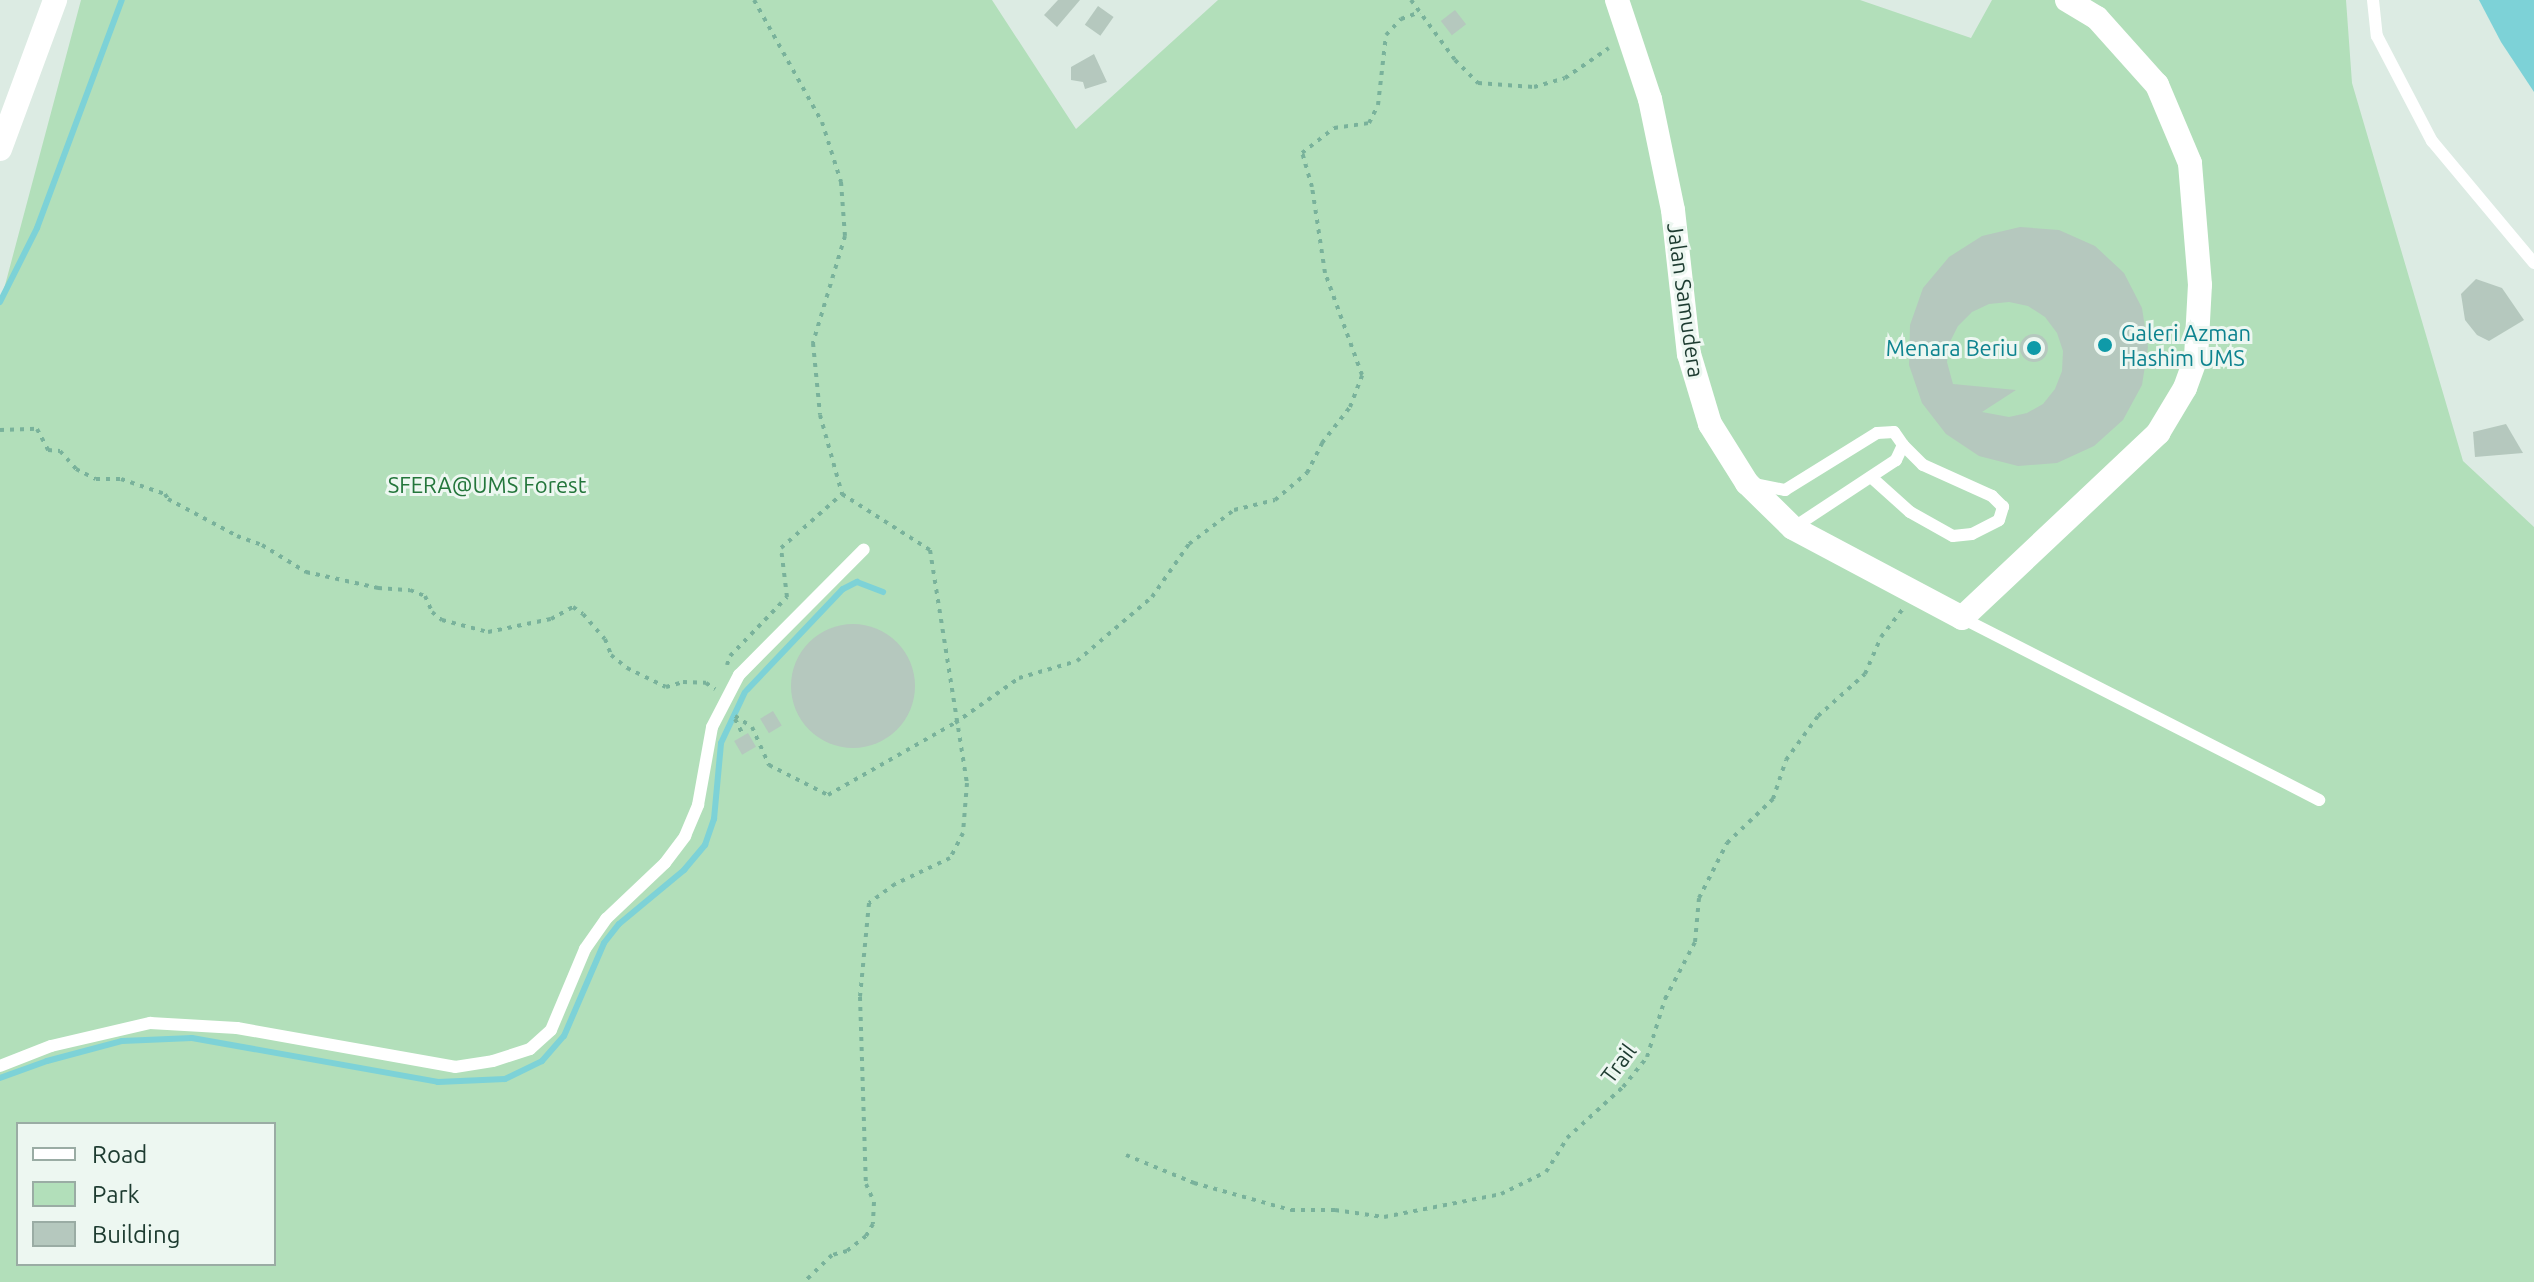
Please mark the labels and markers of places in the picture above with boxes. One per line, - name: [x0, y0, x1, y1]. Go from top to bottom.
- place label: Galeri Azman Hashim UMS: [2121, 319, 2251, 370]
- place label: Menara Beriu: [1886, 335, 2018, 361]
- marker: Galeri Azman Hashim UMS: [2096, 336, 2114, 354]
- marker: Menara Beriu: [2025, 339, 2043, 357]

